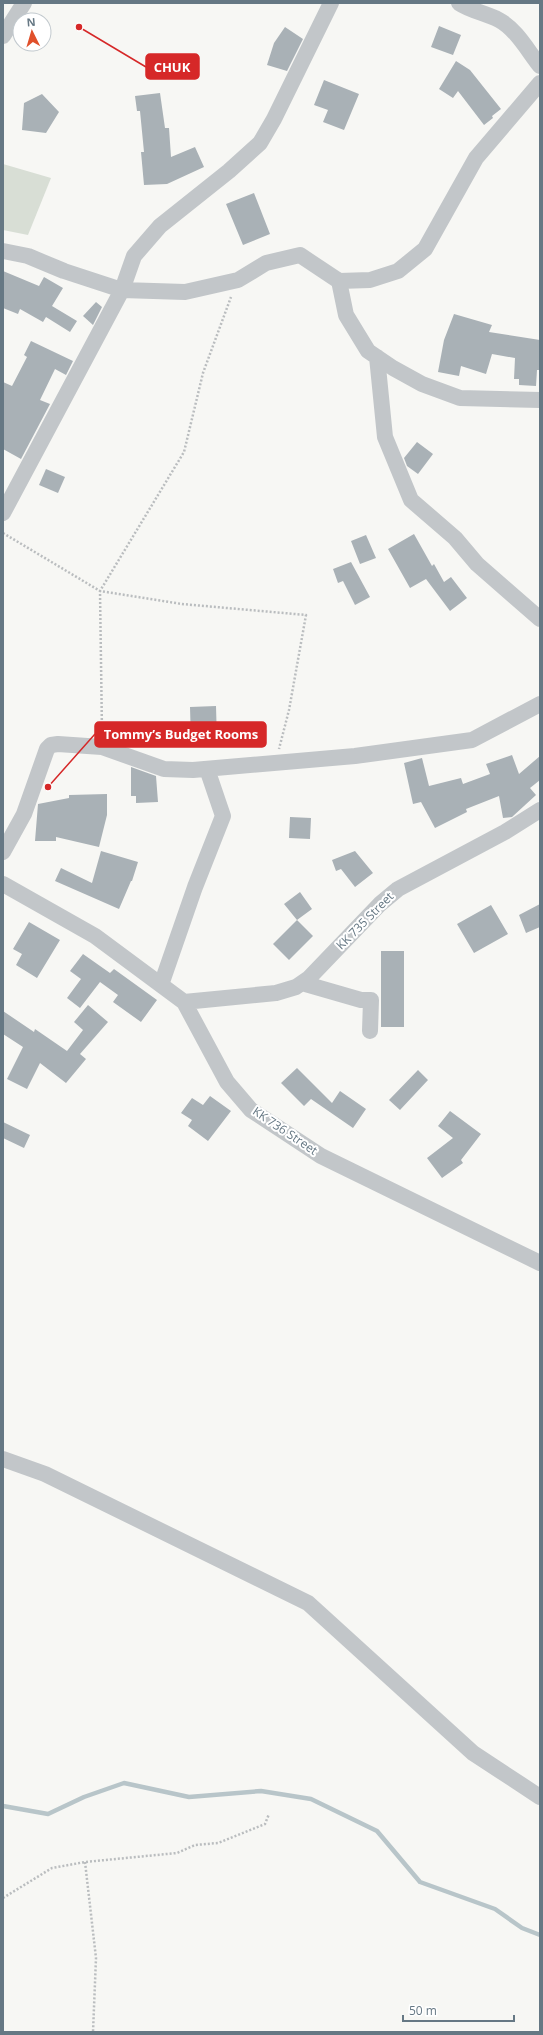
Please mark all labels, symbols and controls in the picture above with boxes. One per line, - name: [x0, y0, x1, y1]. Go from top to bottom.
- north arrow: [12, 12, 52, 52]
- text: N: [26, 14, 36, 29]
- callout: CHUK: [146, 54, 199, 79]
- text: CHUK: [154, 58, 191, 76]
- callout: Tommy’s Budget Rooms: [95, 722, 266, 747]
- text: Tommy’s Budget Rooms: [104, 725, 258, 743]
- street label: KK 735 Street: [332, 888, 397, 953]
- street label: KK 736 Street: [249, 1103, 321, 1159]
- scale bar: [403, 1997, 514, 2023]
- text: 50 m: [409, 2002, 437, 2019]

